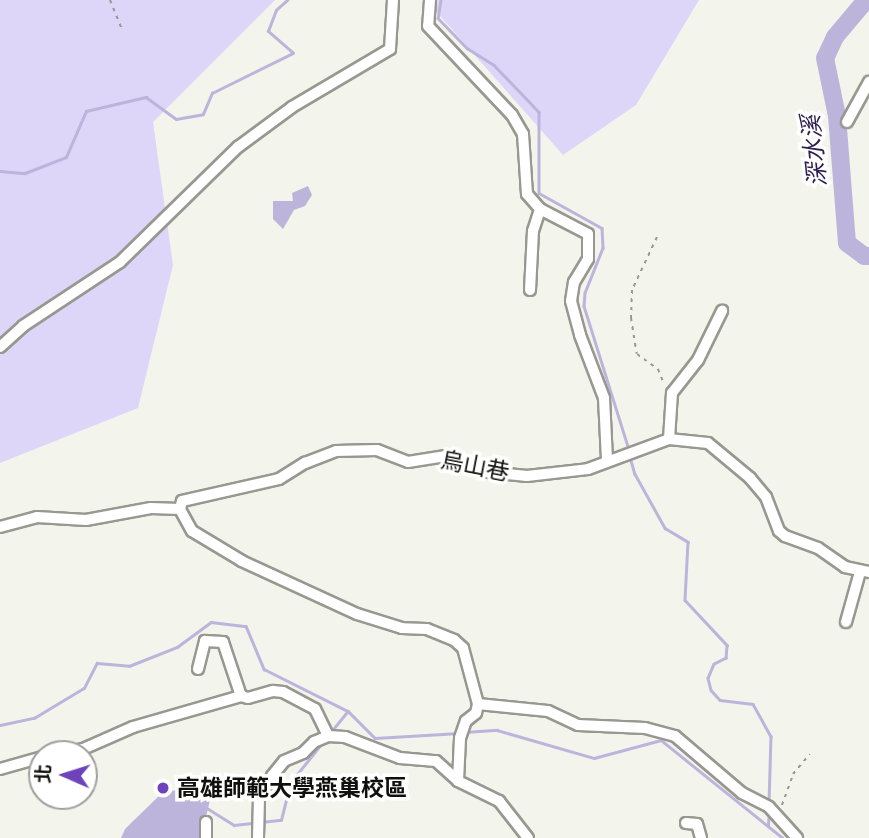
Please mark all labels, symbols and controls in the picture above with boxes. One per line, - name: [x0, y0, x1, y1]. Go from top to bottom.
- water label: 深水溪: [796, 114, 832, 188]
- street label: 烏山巷: [439, 446, 511, 486]
- north arrow: [28, 740, 98, 810]
- text: 北: [30, 764, 58, 784]
- place label: 高雄師範大學燕巢校區: [177, 774, 407, 802]
- marker: 高雄師範大學燕巢校區: [155, 780, 171, 796]

